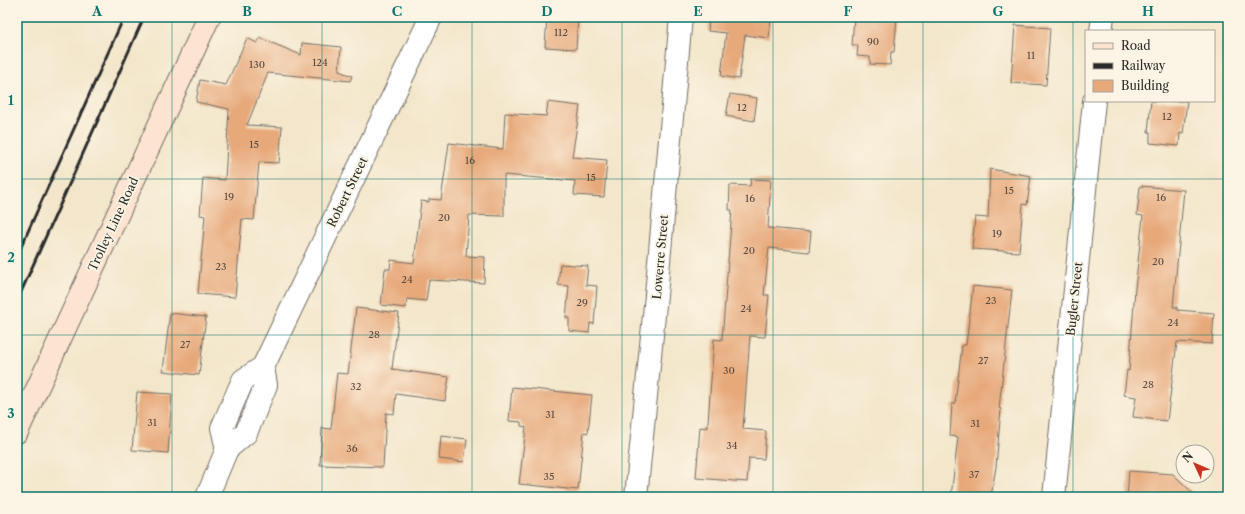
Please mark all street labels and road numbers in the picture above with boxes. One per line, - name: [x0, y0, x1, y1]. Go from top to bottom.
- street label: Robert Street: [323, 154, 371, 230]
- street label: Trolley Line Road: [85, 174, 142, 274]
- street label: Lowerre Street: [649, 213, 671, 300]
- street label: Bugler Street: [1063, 260, 1085, 337]

